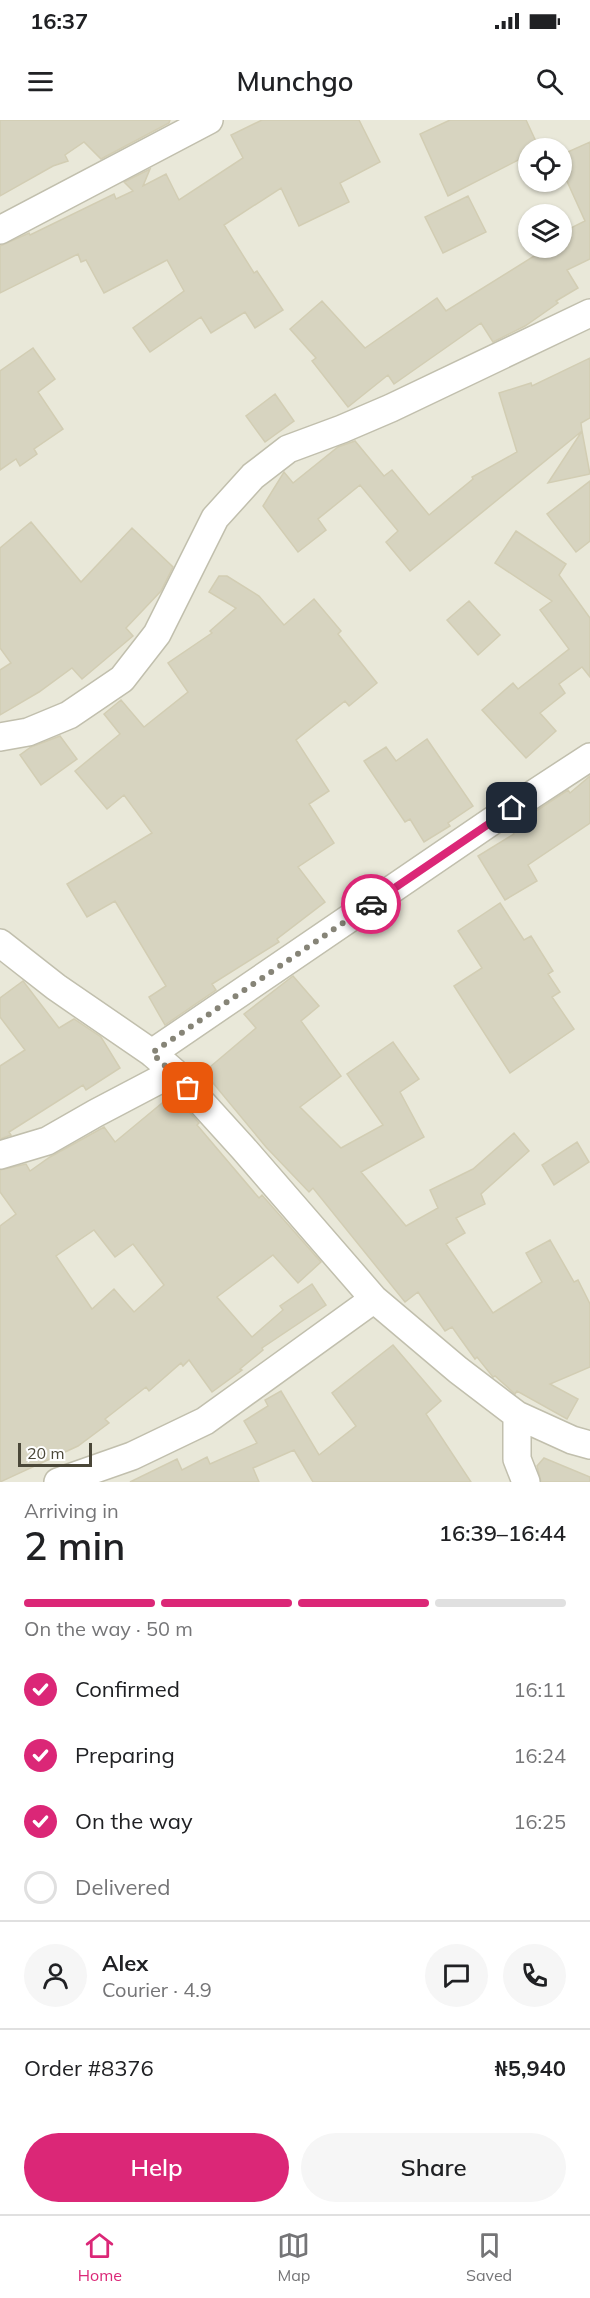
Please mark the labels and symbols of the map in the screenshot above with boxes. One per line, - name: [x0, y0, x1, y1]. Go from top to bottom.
- pin: [486, 782, 537, 833]
- courier: [341, 874, 401, 934]
- pin: [162, 1062, 213, 1113]
- scale bar: [18, 1440, 92, 1468]

